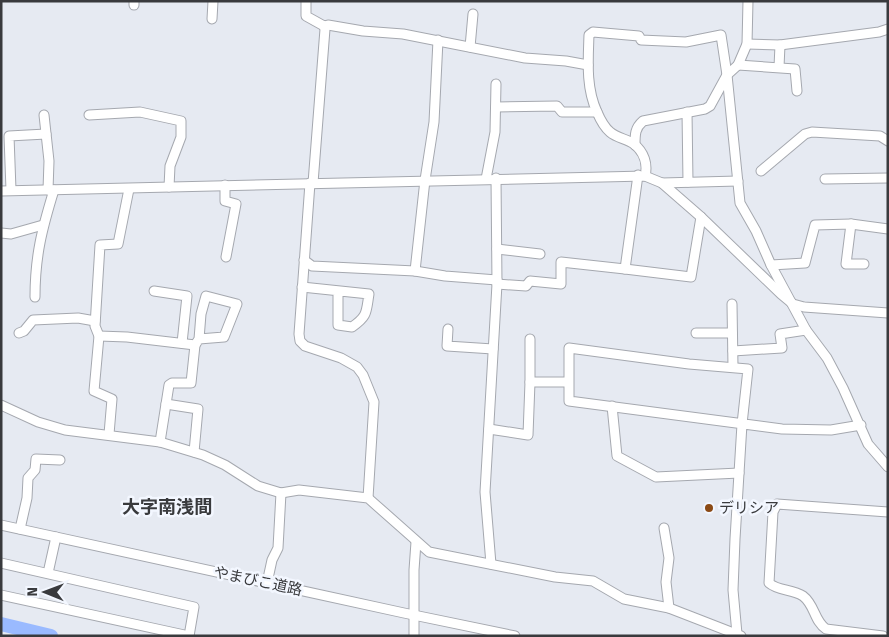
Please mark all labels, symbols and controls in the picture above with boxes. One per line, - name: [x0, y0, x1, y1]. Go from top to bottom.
- district label: 大字南浅間: [122, 496, 212, 518]
- place label: デリシア: [719, 499, 779, 517]
- marker: デリシア: [703, 502, 715, 514]
- street label: やまびこ道路: [212, 563, 304, 599]
- north arrow: [20, 567, 70, 617]
- text: N: [24, 587, 41, 597]

